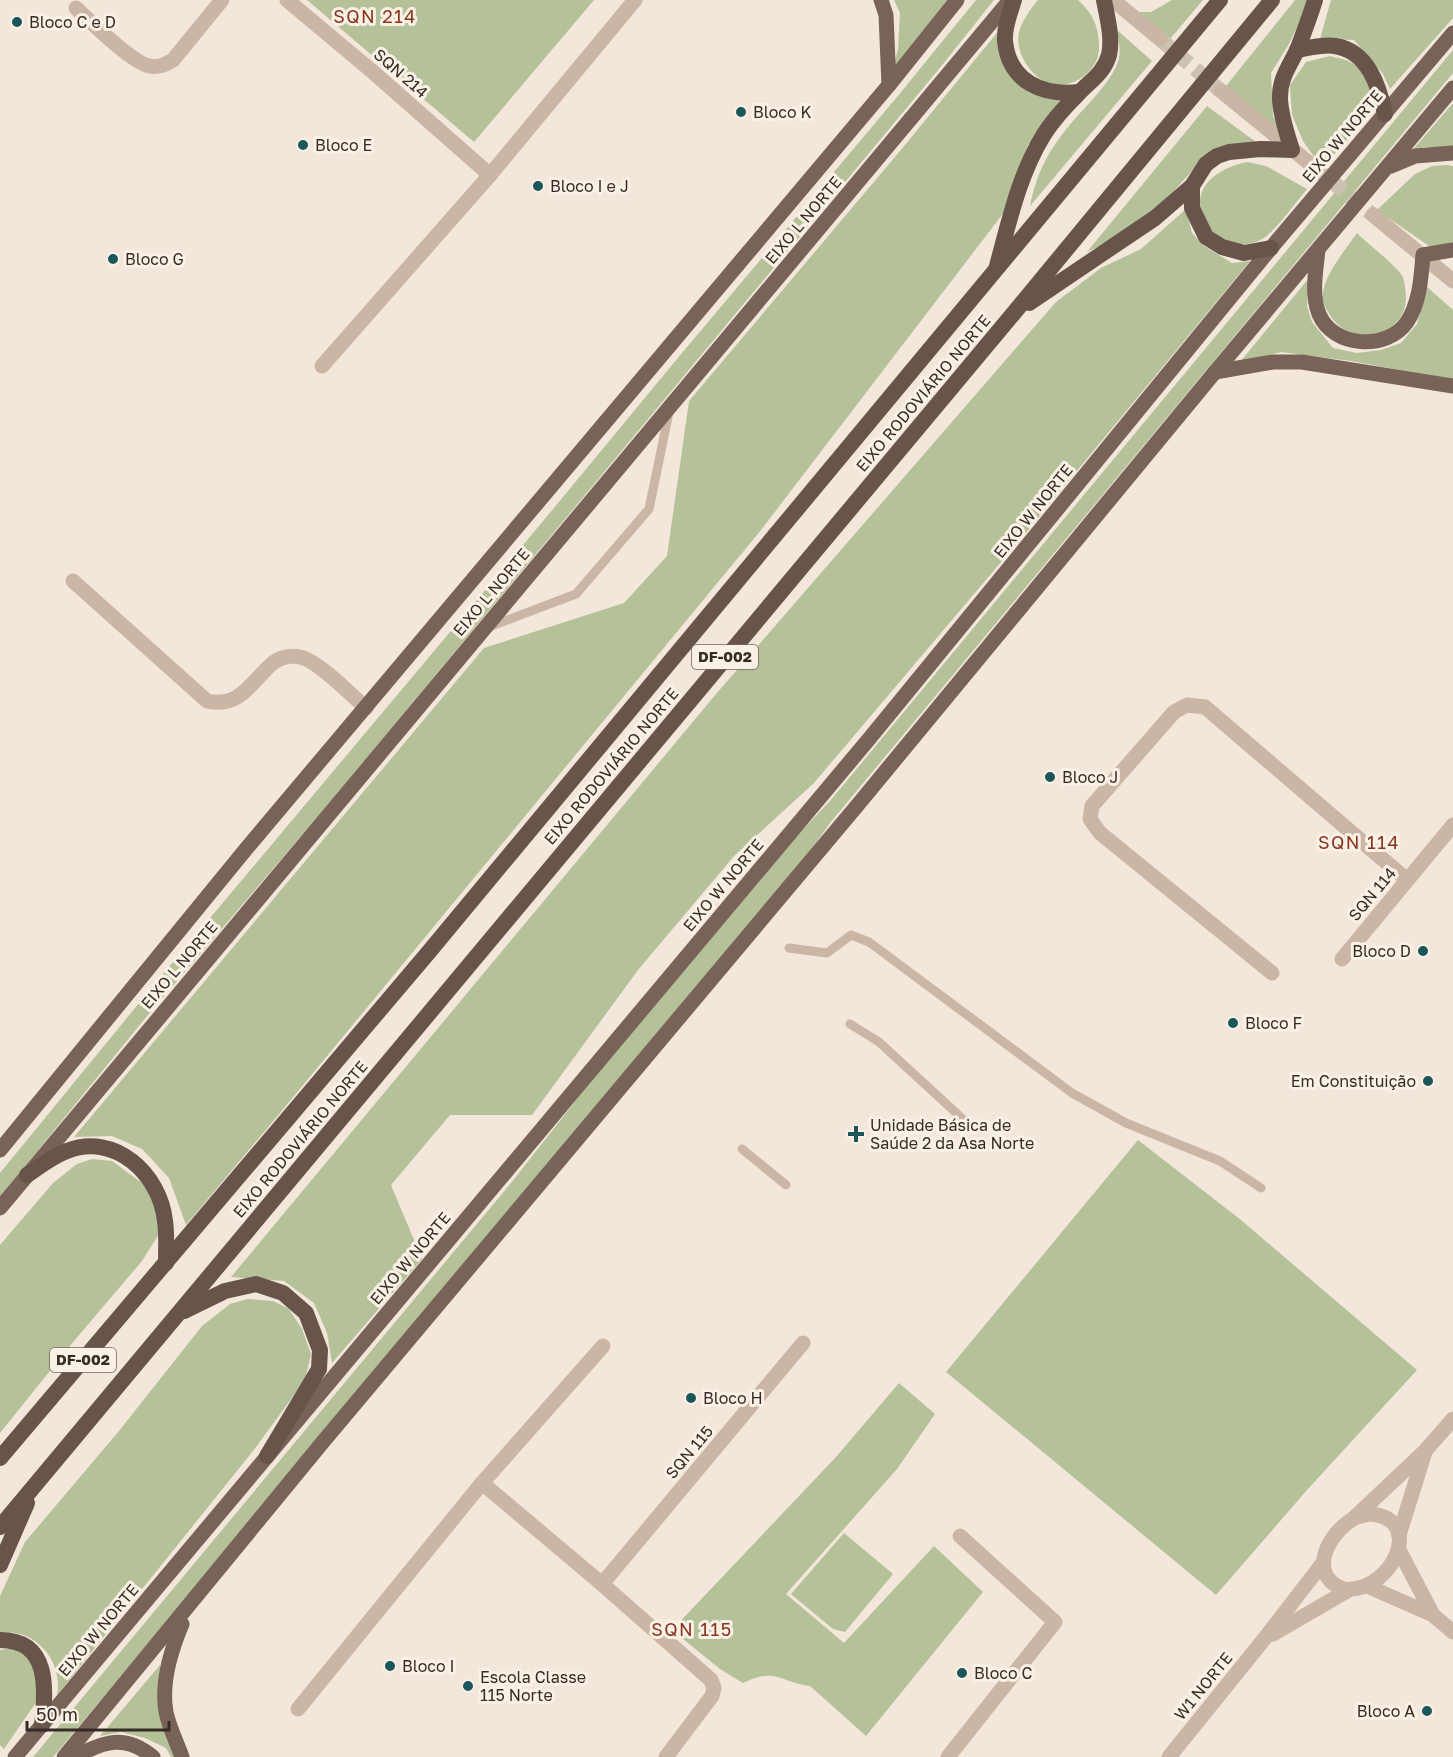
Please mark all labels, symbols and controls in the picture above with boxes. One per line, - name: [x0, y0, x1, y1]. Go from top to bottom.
- district label: SQN 214: [333, 5, 417, 27]
- place label: Bloco C e D: [29, 12, 116, 32]
- marker: Bloco C e D: [10, 15, 24, 29]
- street label: SQN 214: [370, 44, 432, 102]
- street label: EIXO W NORTE: [1297, 86, 1387, 186]
- place label: Bloco K: [753, 102, 812, 122]
- marker: Bloco K: [734, 105, 748, 119]
- place label: Bloco E: [315, 135, 372, 155]
- marker: Bloco E: [296, 138, 310, 152]
- street label: EIXO L NORTE: [761, 172, 845, 268]
- place label: Bloco I e J: [550, 176, 629, 196]
- marker: Bloco I e J: [531, 179, 545, 193]
- place label: Bloco G: [125, 249, 184, 269]
- marker: Bloco G: [106, 252, 120, 266]
- street label: EIXO RODOVIÁRIO NORTE: [851, 310, 995, 476]
- street label: EIXO W NORTE: [989, 460, 1077, 562]
- street label: EIXO L NORTE: [449, 544, 533, 640]
- road number: DF-002: [692, 645, 758, 669]
- street label: EIXO RODOVIÁRIO NORTE: [539, 683, 683, 849]
- place label: Bloco J: [1062, 767, 1118, 787]
- marker: Bloco J: [1043, 770, 1057, 784]
- district label: SQN 114: [1318, 831, 1400, 853]
- street label: EIXO W NORTE: [678, 835, 768, 935]
- street label: SQN 114: [1344, 863, 1400, 925]
- street label: EIXO L NORTE: [137, 917, 221, 1013]
- place label: Bloco D: [1352, 941, 1411, 961]
- marker: Bloco D: [1416, 944, 1430, 958]
- place label: Bloco F: [1245, 1013, 1302, 1033]
- marker: Bloco F: [1226, 1016, 1240, 1030]
- street label: EIXO RODOVIÁRIO NORTE: [228, 1056, 372, 1222]
- place label: Em Constituição: [1291, 1071, 1416, 1091]
- marker: Em Constituição: [1421, 1074, 1435, 1088]
- place label: Unidade Básica de Saúde 2 da Asa Norte: [870, 1115, 1034, 1153]
- marker: Unidade Básica de Saúde 2 da Asa Norte: [847, 1125, 865, 1143]
- street label: EIXO W NORTE: [365, 1208, 455, 1308]
- road number: DF-002: [50, 1348, 116, 1372]
- place label: Bloco H: [703, 1388, 763, 1408]
- marker: Bloco H: [684, 1391, 698, 1405]
- street label: SQN 115: [661, 1421, 717, 1483]
- street label: EIXO W NORTE: [53, 1580, 143, 1680]
- district label: SQN 115: [651, 1618, 733, 1640]
- street label: W1 NORTE: [1170, 1648, 1236, 1724]
- place label: Bloco I: [402, 1656, 455, 1676]
- marker: Bloco I: [383, 1659, 397, 1673]
- place label: Bloco C: [974, 1663, 1033, 1683]
- marker: Bloco C: [955, 1666, 969, 1680]
- place label: Escola Classe 115 Norte: [480, 1667, 586, 1705]
- marker: Escola Classe 115 Norte: [461, 1679, 475, 1693]
- scale bar: [27, 1694, 170, 1732]
- place label: Bloco A: [1357, 1701, 1415, 1721]
- text: 50 m: [36, 1703, 78, 1725]
- marker: Bloco A: [1420, 1704, 1434, 1718]

